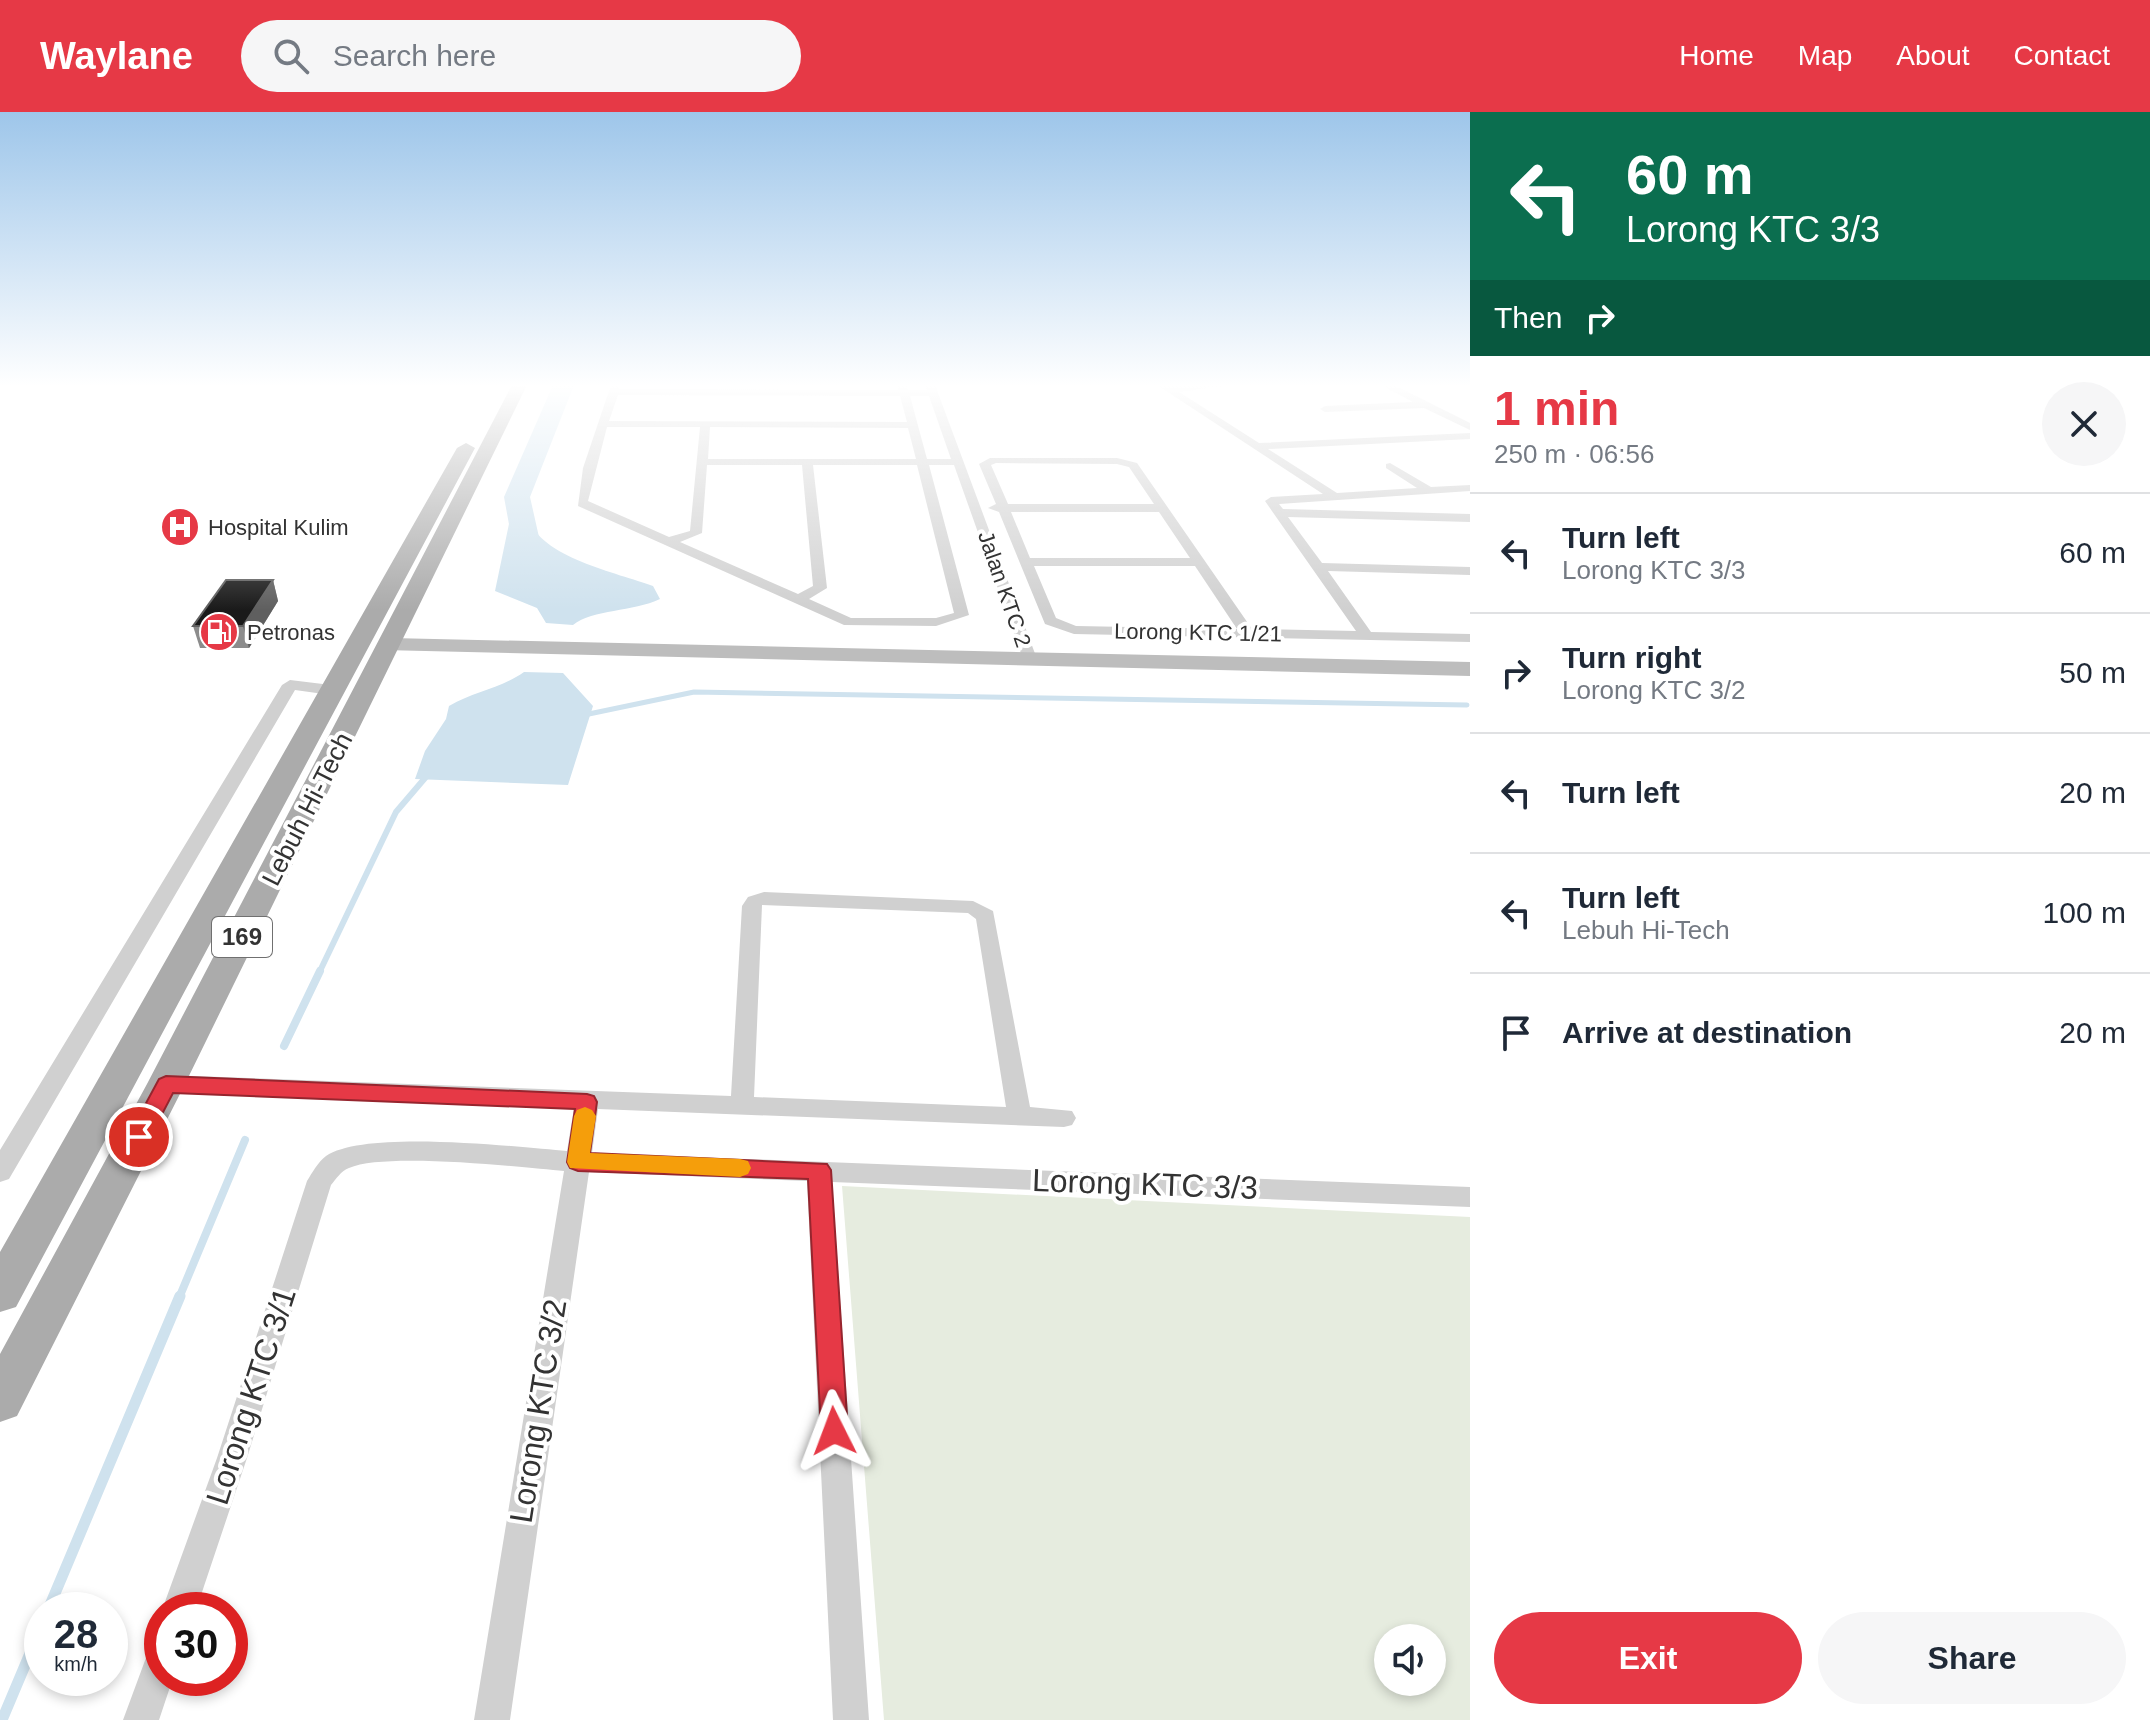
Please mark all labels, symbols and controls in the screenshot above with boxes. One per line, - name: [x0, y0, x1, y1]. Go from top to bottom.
- search box: [241, 20, 801, 92]
- icon: search: [269, 34, 313, 78]
- text: Waylane: [40, 35, 193, 77]
- text: Search here: [333, 39, 496, 72]
- text: Home: [1679, 40, 1754, 71]
- text: Map: [1798, 40, 1852, 71]
- text: About: [1896, 40, 1970, 71]
- text: Contact: [2014, 40, 2110, 71]
- text: 60 m: [1626, 143, 1754, 206]
- icon: left: [1494, 144, 1598, 248]
- text: Lorong KTC 3/3: [1626, 209, 1880, 250]
- icon: right: [1578, 296, 1622, 340]
- text: Then: [1494, 301, 1562, 334]
- text: 1 min: [1494, 382, 1619, 435]
- button: close: [2042, 382, 2126, 466]
- text: 250 m · 06:56: [1494, 439, 1654, 469]
- hospital icon: Hospital Kulim: [159, 506, 201, 548]
- place label: Hospital Kulim: [208, 515, 349, 540]
- text: Turn left: [1562, 521, 1680, 554]
- street label: Jalan KTC 2: [973, 528, 1036, 650]
- icon: left: [1494, 531, 1538, 575]
- text: 60 m: [2059, 536, 2126, 569]
- text: Lorong KTC 3/3: [1562, 555, 1746, 585]
- fuel station icon: Petronas: [198, 611, 240, 653]
- street label: Lorong KTC 1/21: [1114, 619, 1282, 646]
- place label: Petronas: [247, 620, 335, 645]
- text: Turn right: [1562, 641, 1701, 674]
- icon: right: [1494, 651, 1538, 695]
- text: 50 m: [2059, 656, 2126, 689]
- text: Lorong KTC 3/2: [1562, 675, 1746, 705]
- street label: Lebuh Hi-Tech: [256, 727, 358, 891]
- icon: left: [1494, 771, 1538, 815]
- text: Turn left: [1562, 776, 1680, 809]
- text: 20 m: [2059, 776, 2126, 809]
- text: Turn left: [1562, 881, 1680, 914]
- icon: left: [1494, 891, 1538, 935]
- text: 100 m: [2043, 896, 2126, 929]
- text: Lebuh Hi-Tech: [1562, 915, 1730, 945]
- road number: 169: [212, 917, 272, 957]
- icon: arrive: [1494, 1011, 1538, 1055]
- text: Arrive at destination: [1562, 1016, 1852, 1049]
- text: 20 m: [2059, 1016, 2126, 1049]
- pin: [105, 1103, 173, 1171]
- icon: arrive: [117, 1115, 161, 1159]
- street label: Lorong KTC 3/3: [1031, 1162, 1259, 1206]
- street label: Lorong KTC 3/1: [199, 1283, 303, 1509]
- street label: Lorong KTC 3/2: [503, 1297, 573, 1525]
- position arrow: [792, 1389, 876, 1473]
- speed limit sign: 30: [144, 1592, 248, 1696]
- text: 28: [54, 1612, 98, 1656]
- button: Exit: [1494, 1612, 1802, 1704]
- button: Share: [1818, 1612, 2126, 1704]
- map controls: [1374, 1624, 1446, 1696]
- button: sound: [1374, 1624, 1446, 1696]
- text: km/h: [54, 1653, 98, 1675]

